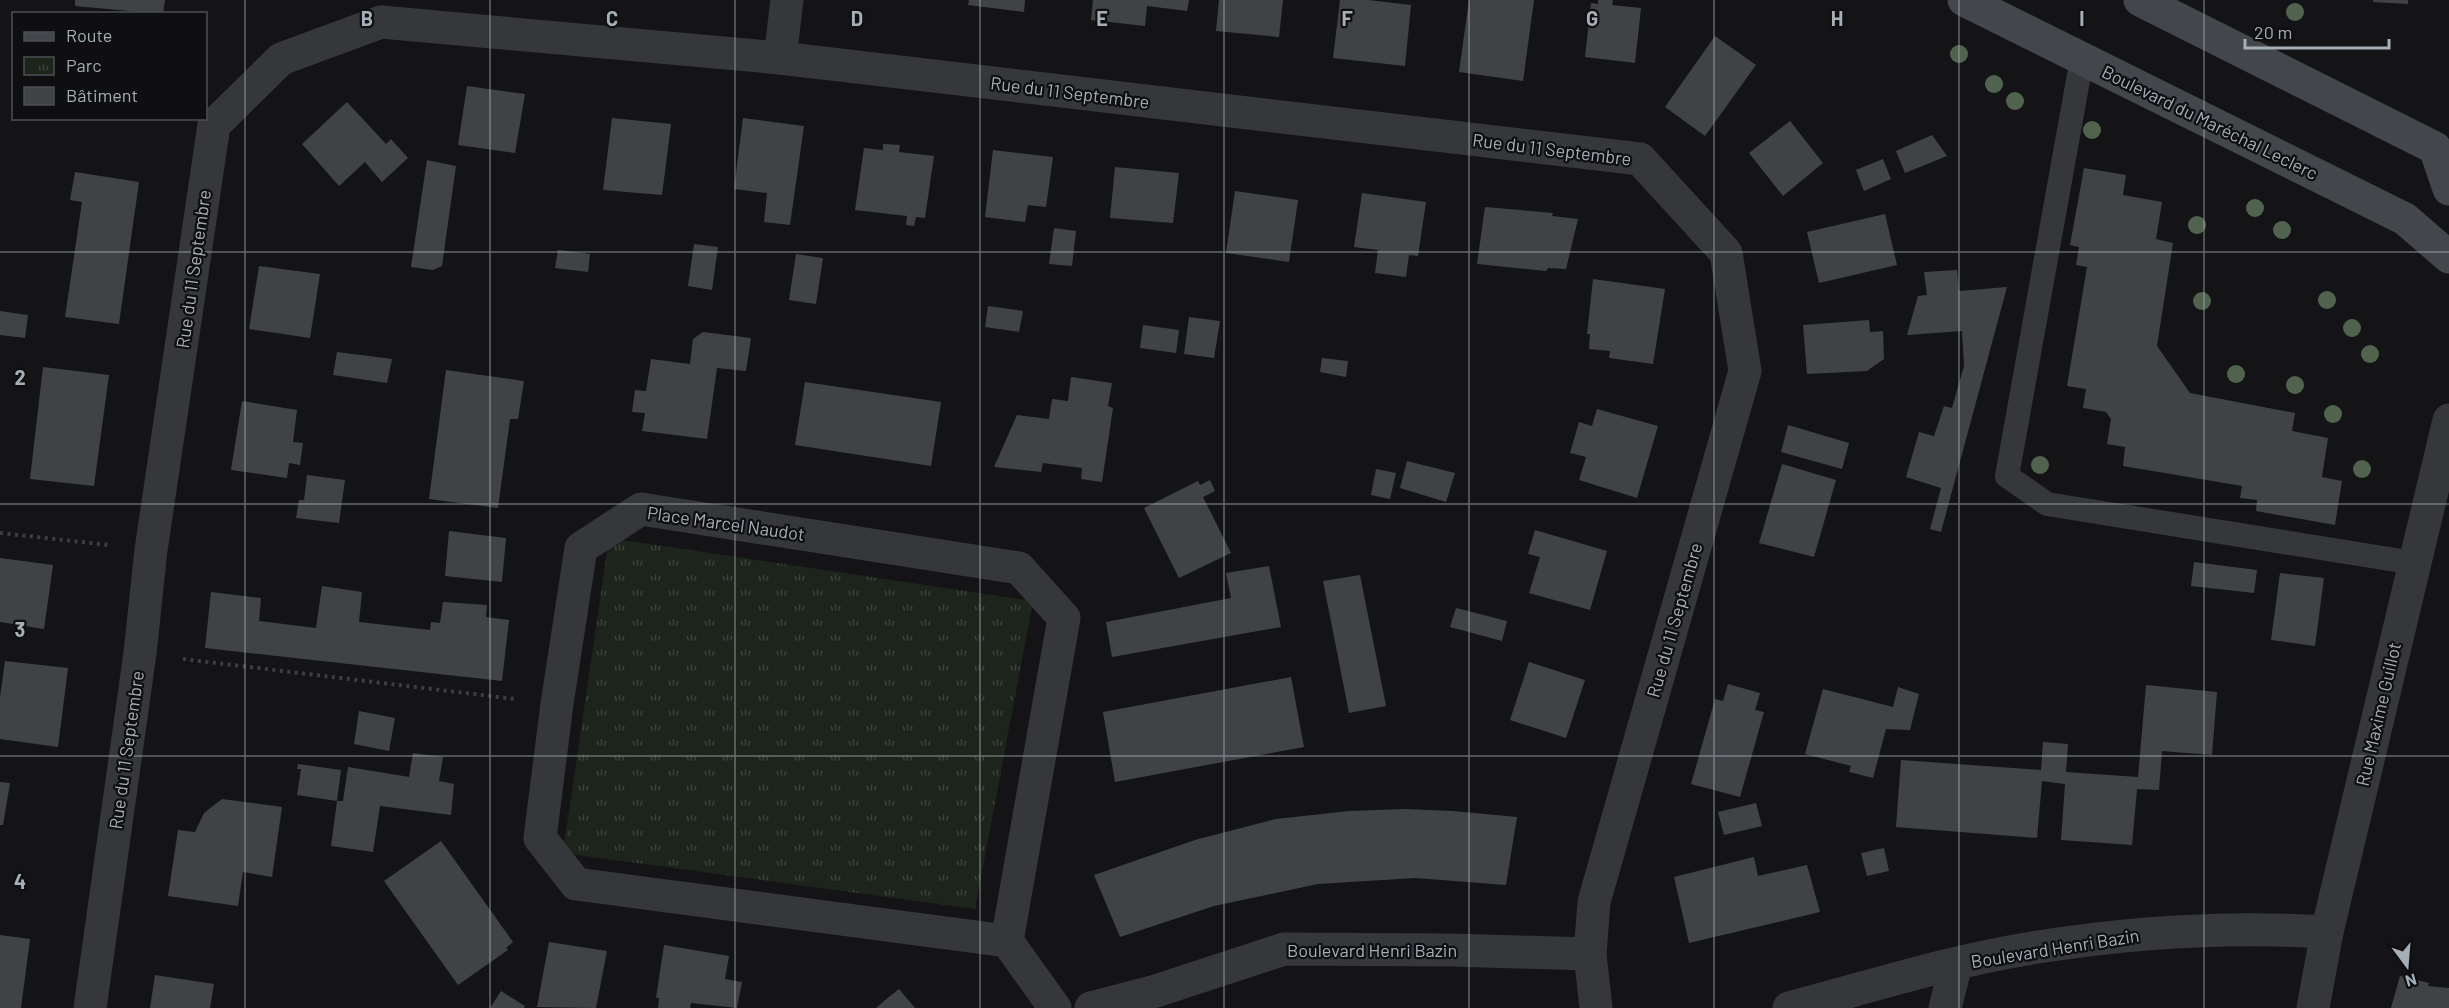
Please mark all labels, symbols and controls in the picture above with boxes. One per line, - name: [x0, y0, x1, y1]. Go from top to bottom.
- text: B: [361, 6, 373, 30]
- text: C: [606, 6, 618, 30]
- text: D: [851, 6, 863, 30]
- text: E: [1096, 6, 1108, 30]
- text: F: [1341, 6, 1353, 30]
- text: G: [1586, 6, 1598, 30]
- text: H: [1831, 6, 1843, 30]
- text: I: [2079, 6, 2085, 30]
- legend: [12, 12, 207, 120]
- scale bar: [2245, 12, 2389, 50]
- text: 20 m: [2254, 21, 2292, 43]
- text: Route: [66, 24, 112, 46]
- text: Parc: [66, 54, 102, 76]
- street label: Boulevard du Maréchal Leclerc: [2098, 60, 2322, 184]
- street label: Rue du 11 Septembre: [989, 71, 1151, 113]
- text: Bâtiment: [66, 84, 138, 106]
- street label: Rue du 11 Septembre: [1471, 128, 1633, 170]
- street label: Rue du 11 Septembre: [171, 188, 215, 350]
- text: 2: [14, 365, 26, 389]
- street label: Place Marcel Naudot: [646, 501, 806, 545]
- street label: Rue du 11 Septembre: [1641, 540, 1707, 700]
- text: 3: [15, 617, 25, 641]
- street label: Rue Maxime Guillot: [2351, 640, 2405, 788]
- street label: Rue du 11 Septembre: [104, 669, 148, 831]
- text: 4: [14, 869, 26, 893]
- street label: Boulevard Henri Bazin: [1969, 924, 2141, 972]
- north arrow: [2377, 936, 2437, 996]
- street label: Boulevard Henri Bazin: [1287, 939, 1457, 961]
- text: N: [2404, 970, 2419, 991]

